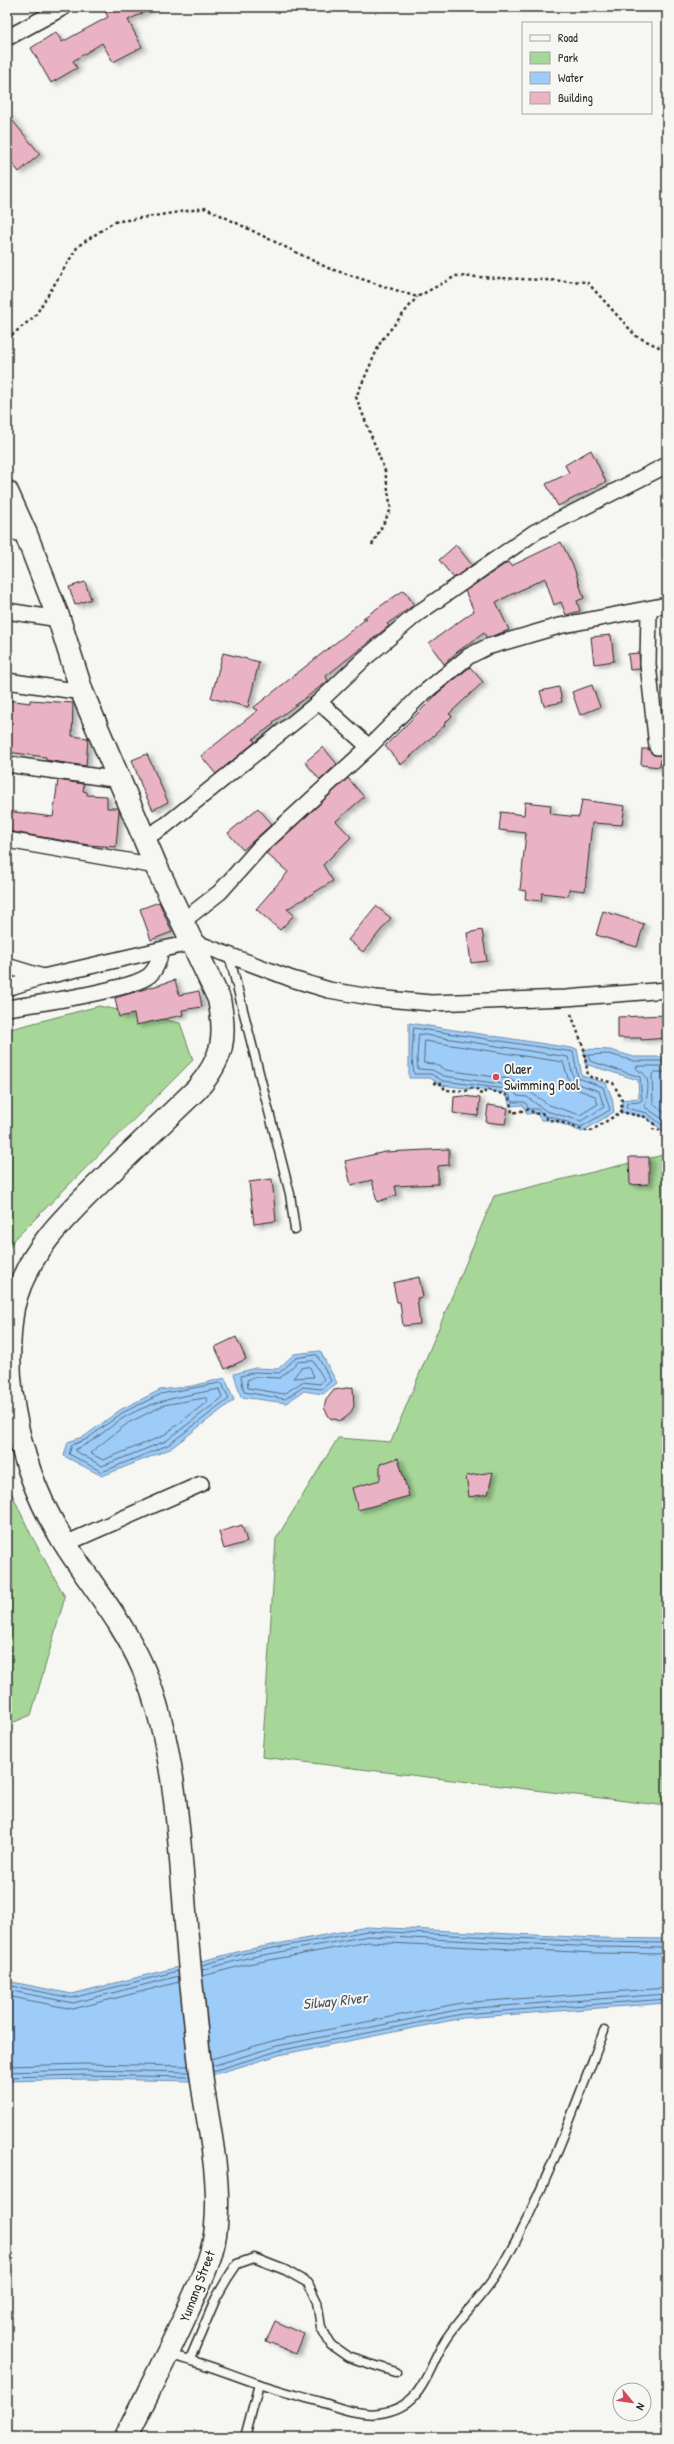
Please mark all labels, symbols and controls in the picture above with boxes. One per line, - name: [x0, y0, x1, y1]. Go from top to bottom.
- legend: [522, 22, 652, 114]
- text: Road: [558, 29, 578, 46]
- text: Park: [558, 49, 578, 66]
- text: Water: [558, 69, 584, 86]
- text: Building: [558, 89, 593, 106]
- place label: Olaer Swimming Pool: [504, 1059, 580, 1095]
- marker: Olaer Swimming Pool: [491, 1072, 501, 1082]
- water label: Silway River: [302, 1986, 370, 2014]
- street label: Yumang Street: [174, 2247, 220, 2325]
- north arrow: [612, 2382, 652, 2422]
- text: N: [633, 2401, 648, 2413]

